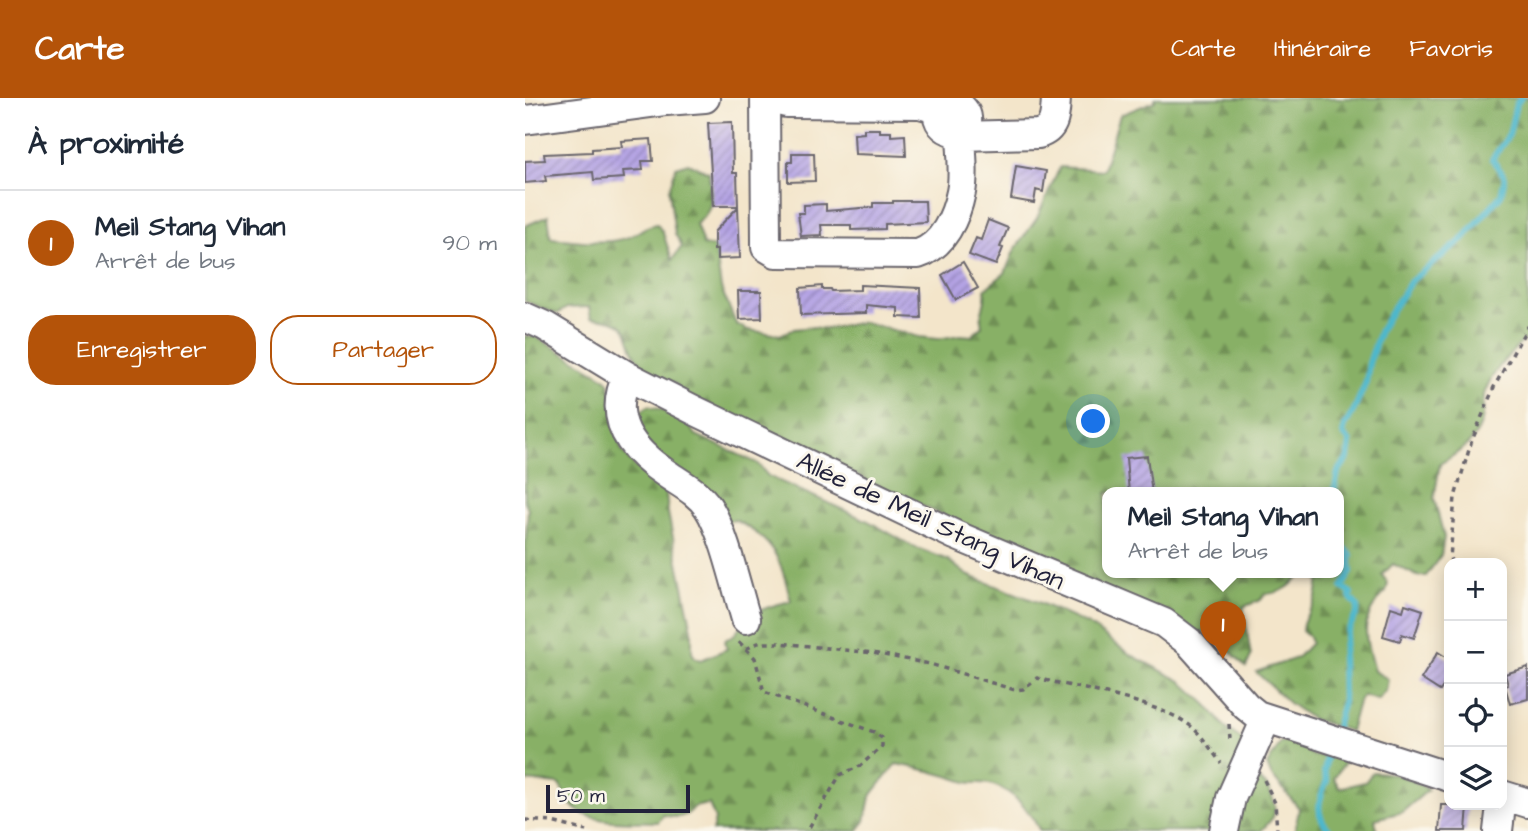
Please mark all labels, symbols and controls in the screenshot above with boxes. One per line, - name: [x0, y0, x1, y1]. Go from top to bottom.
- text: Carte: [35, 26, 125, 72]
- text: Carte: [1171, 32, 1236, 66]
- text: Itinéraire: [1274, 32, 1371, 66]
- text: Favoris: [1409, 32, 1493, 66]
- text: À proximité: [28, 123, 184, 165]
- text: Meil Stang Vihan: [95, 209, 286, 245]
- text: 1: [50, 227, 52, 259]
- text: 90 m: [442, 227, 497, 259]
- text: Arrêt de bus: [95, 245, 236, 277]
- button: Enregistrer: [28, 315, 256, 385]
- button: Partager: [270, 315, 497, 385]
- your location: [1076, 404, 1110, 438]
- street label: Allée de Meil Stang Vihan: [790, 443, 1070, 601]
- popup: [1102, 487, 1344, 578]
- text: Meil Stang Vihan: [1128, 499, 1318, 535]
- text: Arrêt de bus: [1128, 535, 1268, 567]
- map controls: [1444, 558, 1507, 810]
- button: +: [1444, 558, 1507, 621]
- pin: 1: [1200, 601, 1246, 659]
- button: −: [1444, 621, 1507, 684]
- button: locate: [1444, 684, 1507, 747]
- button: layers: [1444, 747, 1507, 810]
- scale bar: [546, 782, 689, 814]
- text: 50 m: [557, 783, 605, 810]

